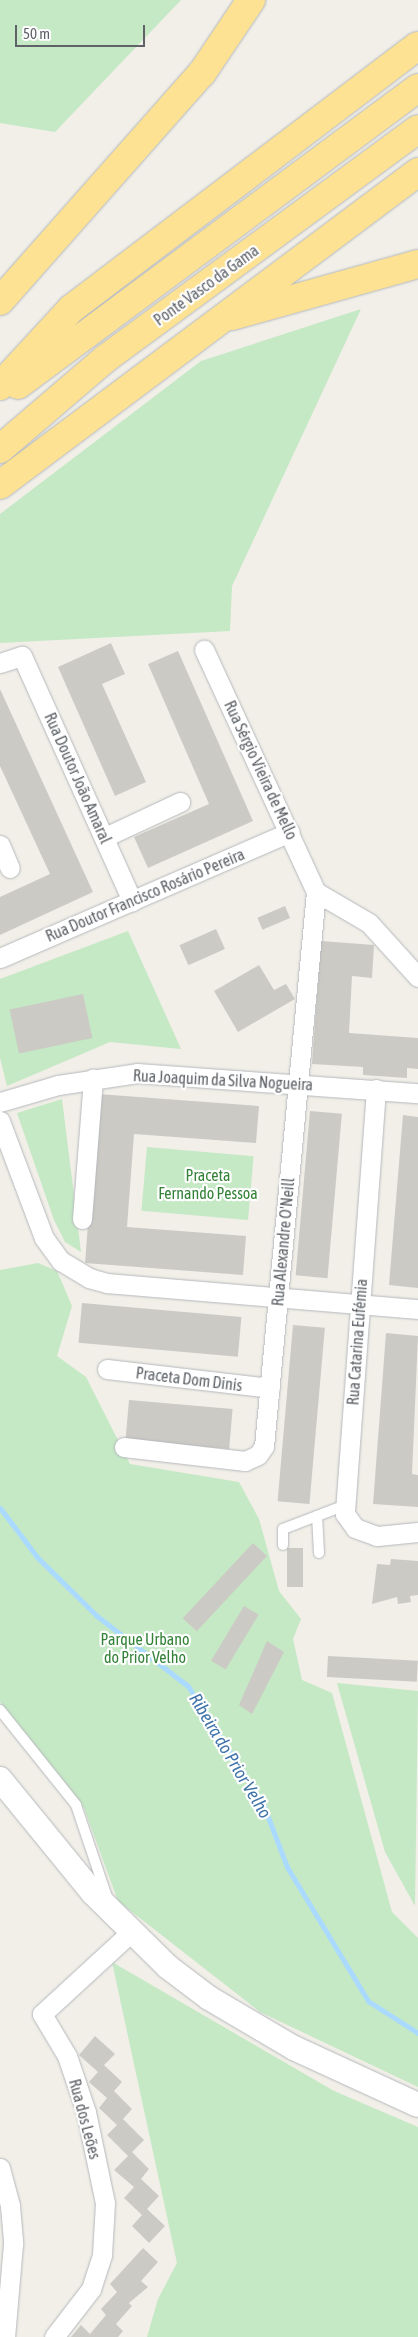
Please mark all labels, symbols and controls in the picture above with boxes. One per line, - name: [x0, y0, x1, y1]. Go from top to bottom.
- scale bar: [18, 15, 148, 47]
- text: 50 m: [23, 25, 50, 42]
- street label: Ponte Vasco da Gama: [150, 240, 262, 330]
- street label: Rua Sérgio Vieira de Mello: [220, 697, 302, 843]
- street label: Rua Doutor João Amaral: [41, 710, 115, 846]
- street label: Rua Doutor Francisco Rosário Pereira: [43, 844, 247, 946]
- street label: Rua Joaquim da Silva Nogueira: [132, 1066, 314, 1094]
- park label: Praceta Fernando Pessoa: [158, 1165, 258, 1203]
- street label: Rua Alexandre O'Neill: [268, 1177, 298, 1307]
- street label: Rua Catarina Eufémia: [343, 1278, 371, 1406]
- street label: Praceta Dom Dinis: [135, 1363, 243, 1395]
- park label: Parque Urbano do Prior Velho: [101, 1629, 189, 1667]
- water label: Ribeira do Prior Velho: [184, 1690, 276, 1822]
- street label: Rua dos Leões: [65, 2077, 105, 2161]

